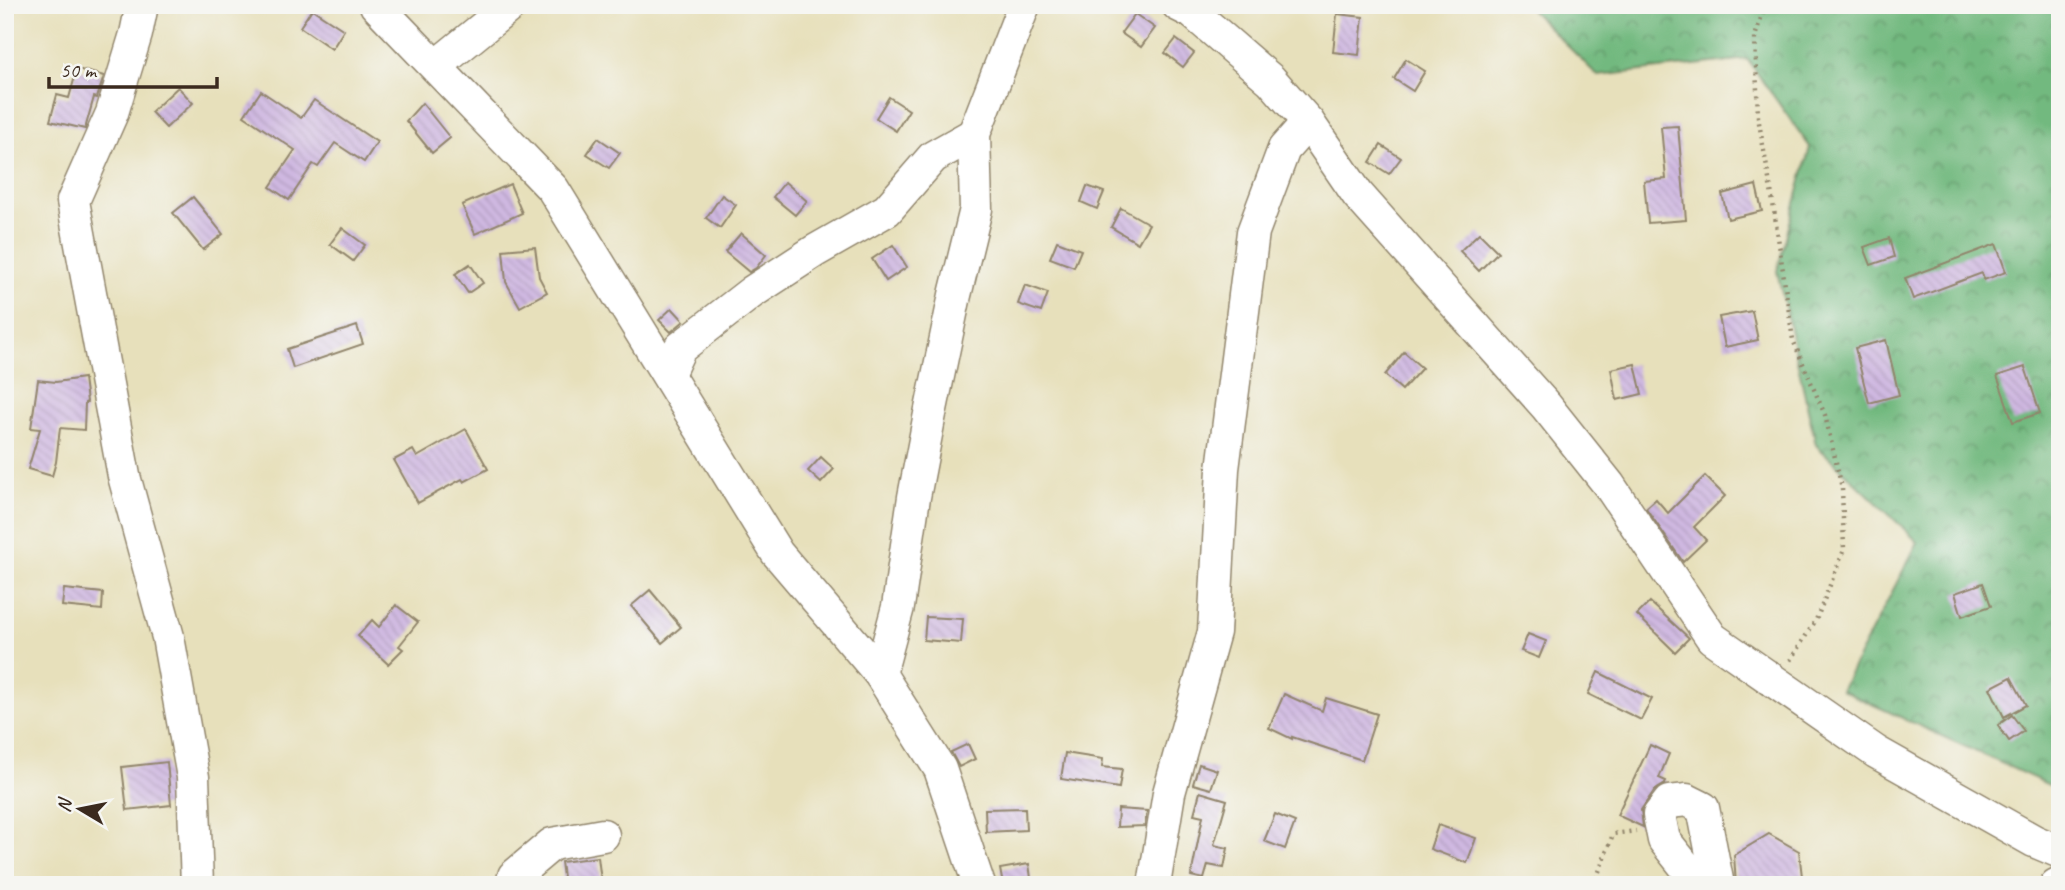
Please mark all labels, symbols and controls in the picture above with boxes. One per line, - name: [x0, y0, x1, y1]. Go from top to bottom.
- scale bar: [49, 46, 217, 90]
- text: 50 m: [60, 57, 98, 83]
- north arrow: [46, 774, 116, 844]
- text: N: [51, 795, 78, 814]

